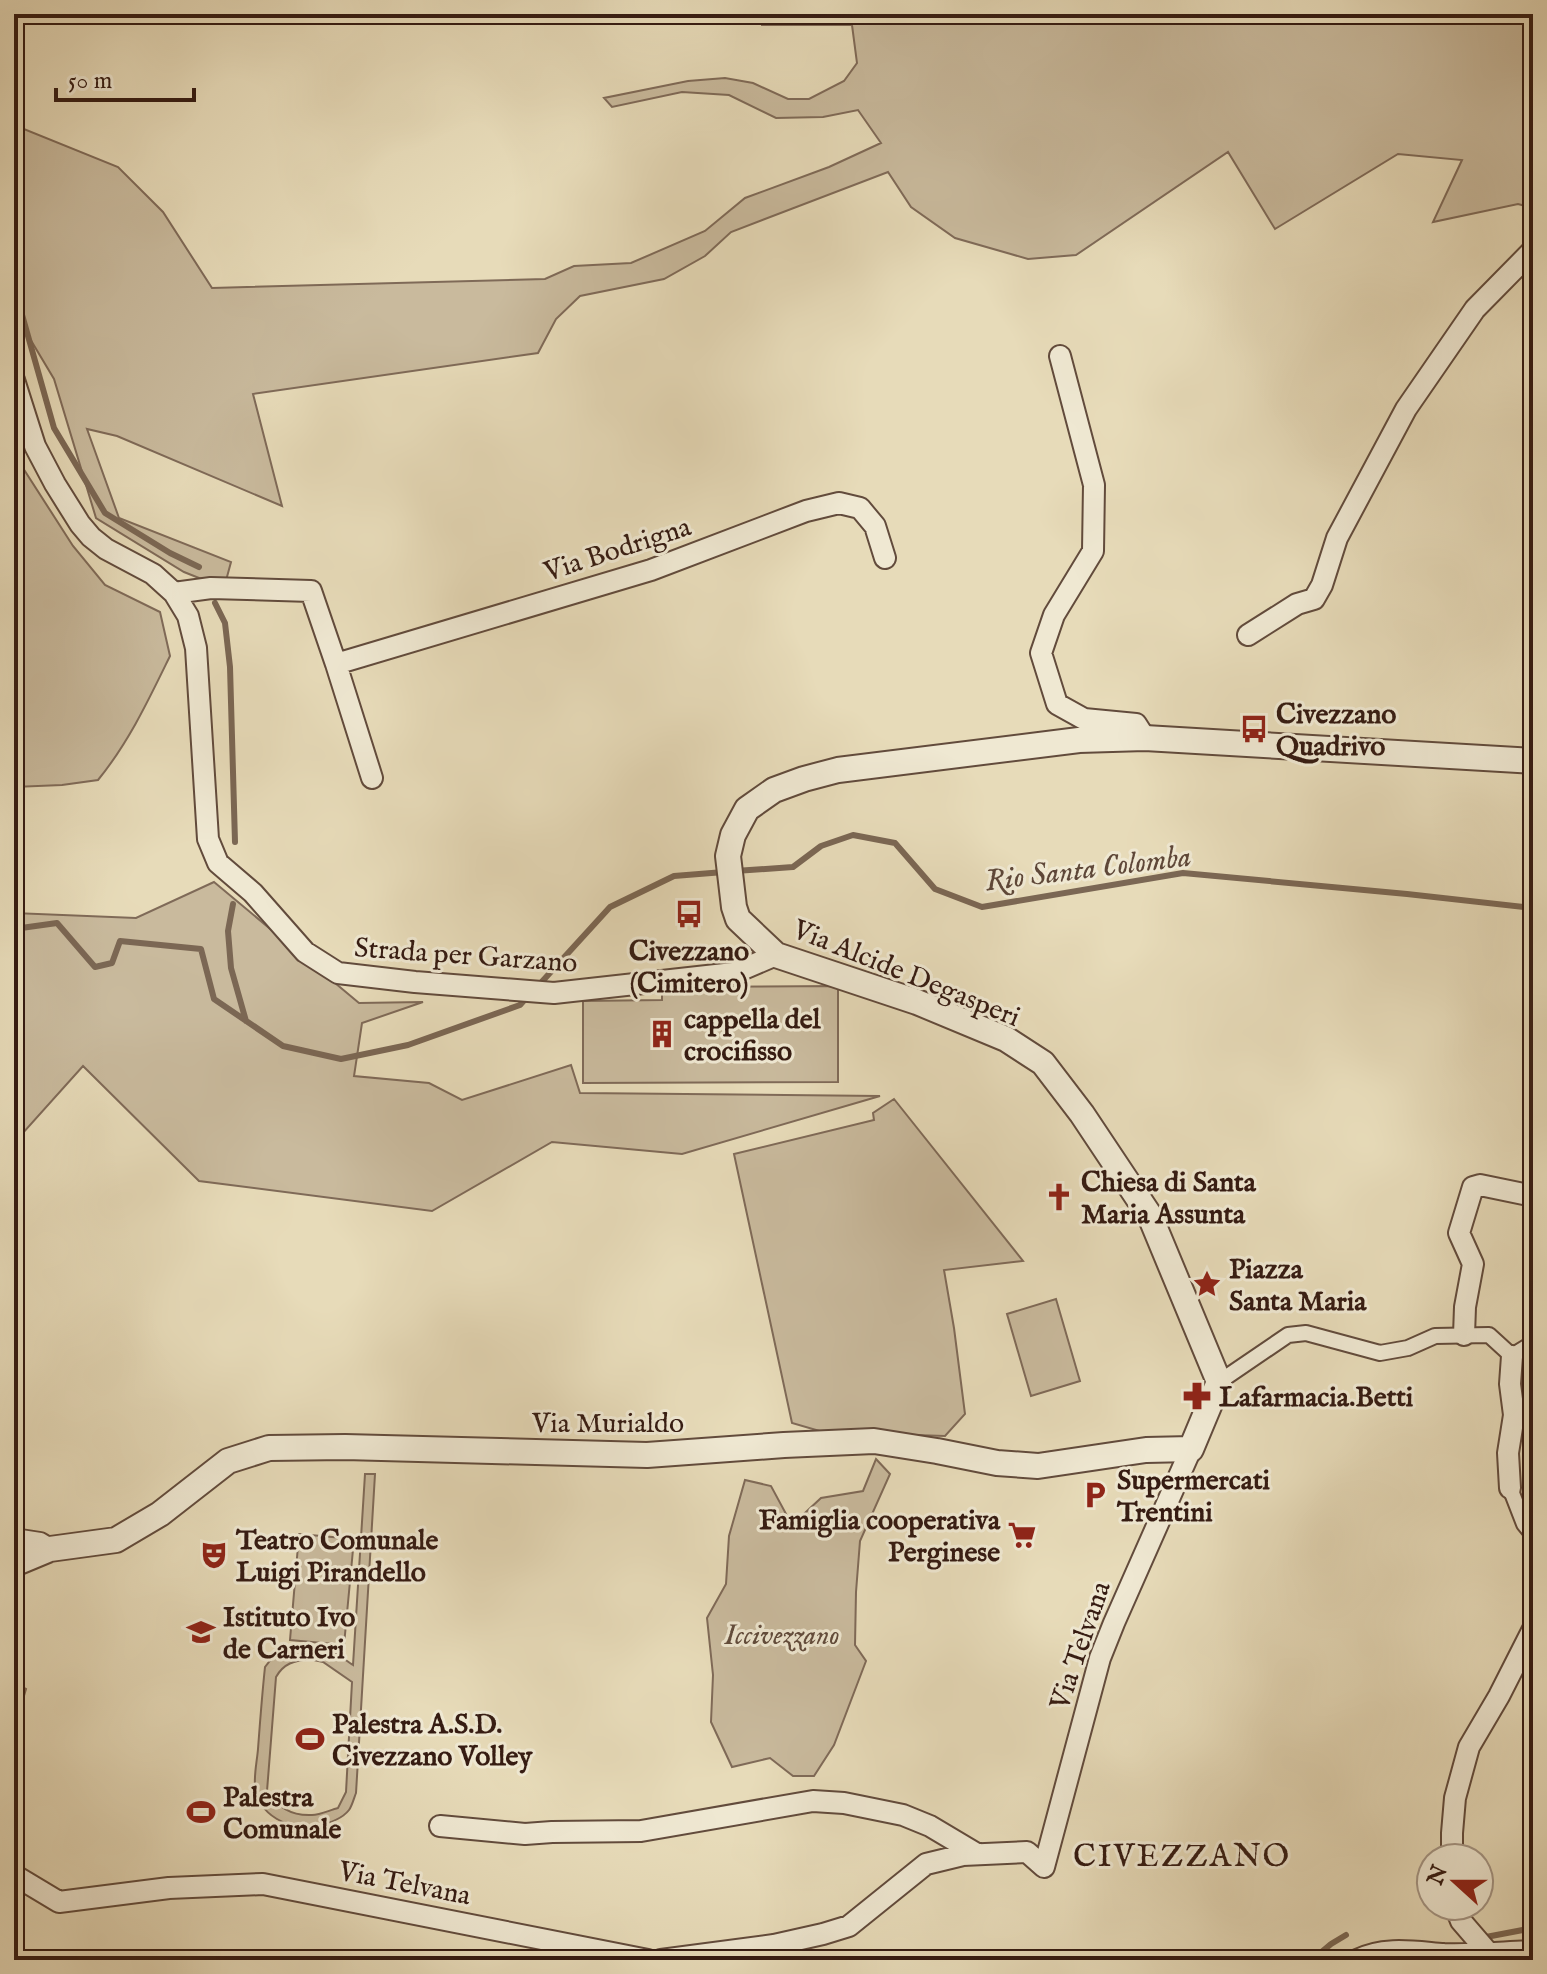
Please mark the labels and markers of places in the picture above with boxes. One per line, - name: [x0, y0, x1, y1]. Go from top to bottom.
- place label: Civezzano Quadrivo: [1276, 698, 1396, 765]
- bus stop icon: Civezzano Quadrivo: [1239, 714, 1269, 744]
- bus stop icon: Civezzano (Cimitero): [674, 899, 704, 929]
- place label: Civezzano (Cimitero): [629, 935, 749, 1002]
- place label: cappella del crocifisso: [684, 1003, 822, 1070]
- building icon: cappella del crocifisso: [647, 1019, 677, 1049]
- place label: Chiesa di Santa Maria Assunta: [1081, 1166, 1257, 1233]
- church icon: Chiesa di Santa Maria Assunta: [1044, 1182, 1074, 1212]
- place label: Piazza Santa Maria: [1229, 1253, 1367, 1320]
- place icon: Piazza Santa Maria: [1192, 1269, 1222, 1299]
- pharmacy icon: Lafarmacia.Betti: [1182, 1381, 1212, 1411]
- place label: Lafarmacia.Betti: [1219, 1381, 1414, 1416]
- place label: Supermercati Trentini: [1116, 1464, 1271, 1531]
- parking icon: Supermercati Trentini: [1080, 1480, 1110, 1510]
- place label: Famiglia cooperativa Perginese: [759, 1504, 1001, 1571]
- supermarket icon: Famiglia cooperativa Perginese: [1007, 1520, 1037, 1550]
- place label: Teatro Comunale Luigi Pirandello: [235, 1524, 439, 1591]
- theatre icon: Teatro Comunale Luigi Pirandello: [199, 1540, 229, 1570]
- place label: Istituto Ivo de Carneri: [223, 1601, 355, 1668]
- school or university icon: Istituto Ivo de Carneri: [186, 1617, 216, 1647]
- place label: Palestra A.S.D. Civezzano Volley: [332, 1708, 533, 1775]
- sports icon: Palestra A.S.D. Civezzano Volley: [295, 1724, 325, 1754]
- place label: Palestra Comunale: [223, 1781, 342, 1848]
- sports icon: Palestra Comunale: [186, 1797, 216, 1827]

